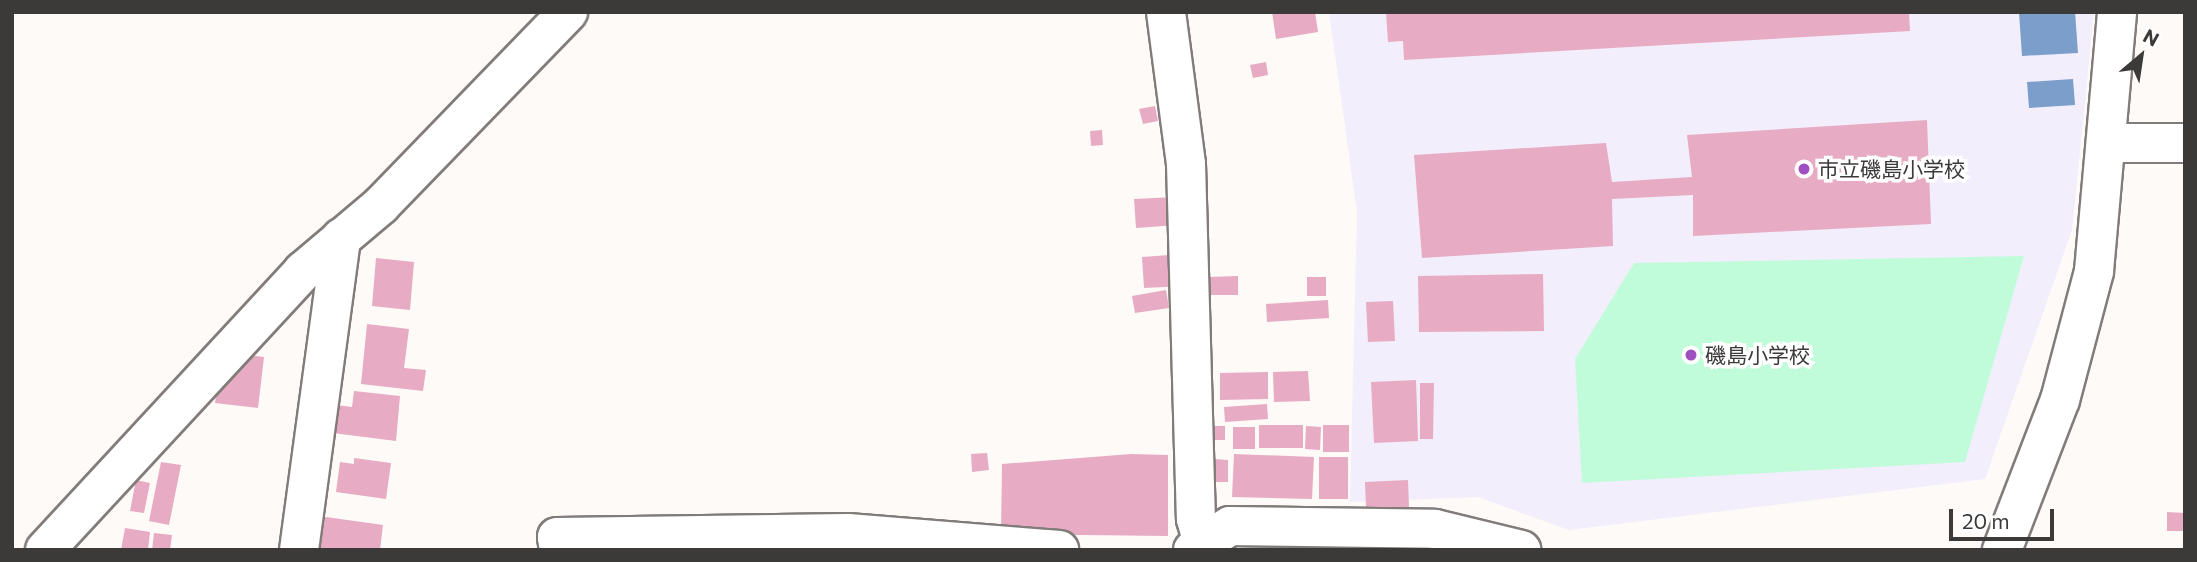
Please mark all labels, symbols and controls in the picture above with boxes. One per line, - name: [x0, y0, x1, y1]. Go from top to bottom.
- north arrow: [2106, 21, 2176, 91]
- text: N: [2140, 24, 2163, 51]
- place label: 市立磯島小学校: [1818, 156, 1965, 182]
- marker: 市立磯島小学校: [1796, 161, 1812, 177]
- place label: 磯島小学校: [1705, 342, 1810, 368]
- marker: 磯島小学校: [1683, 347, 1699, 363]
- scale bar: [1952, 496, 2057, 540]
- text: 20 m: [1962, 508, 2010, 533]

